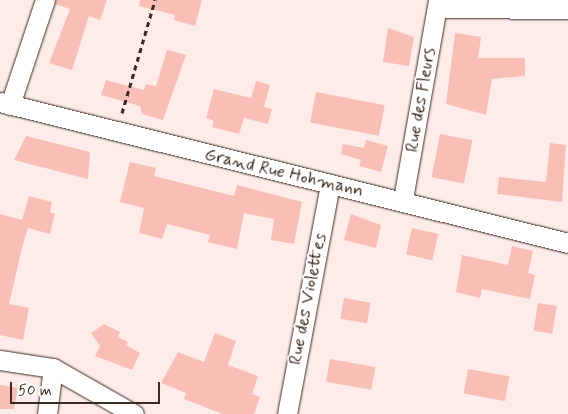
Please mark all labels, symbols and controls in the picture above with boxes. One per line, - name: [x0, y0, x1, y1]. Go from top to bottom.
- street label: Rue des Fleurs: [401, 45, 441, 155]
- street label: Grand Rue Hohmann: [202, 144, 366, 202]
- street label: Rue des Violettes: [285, 232, 331, 366]
- scale bar: [12, 372, 162, 404]
- text: 50 m: [18, 381, 52, 401]

